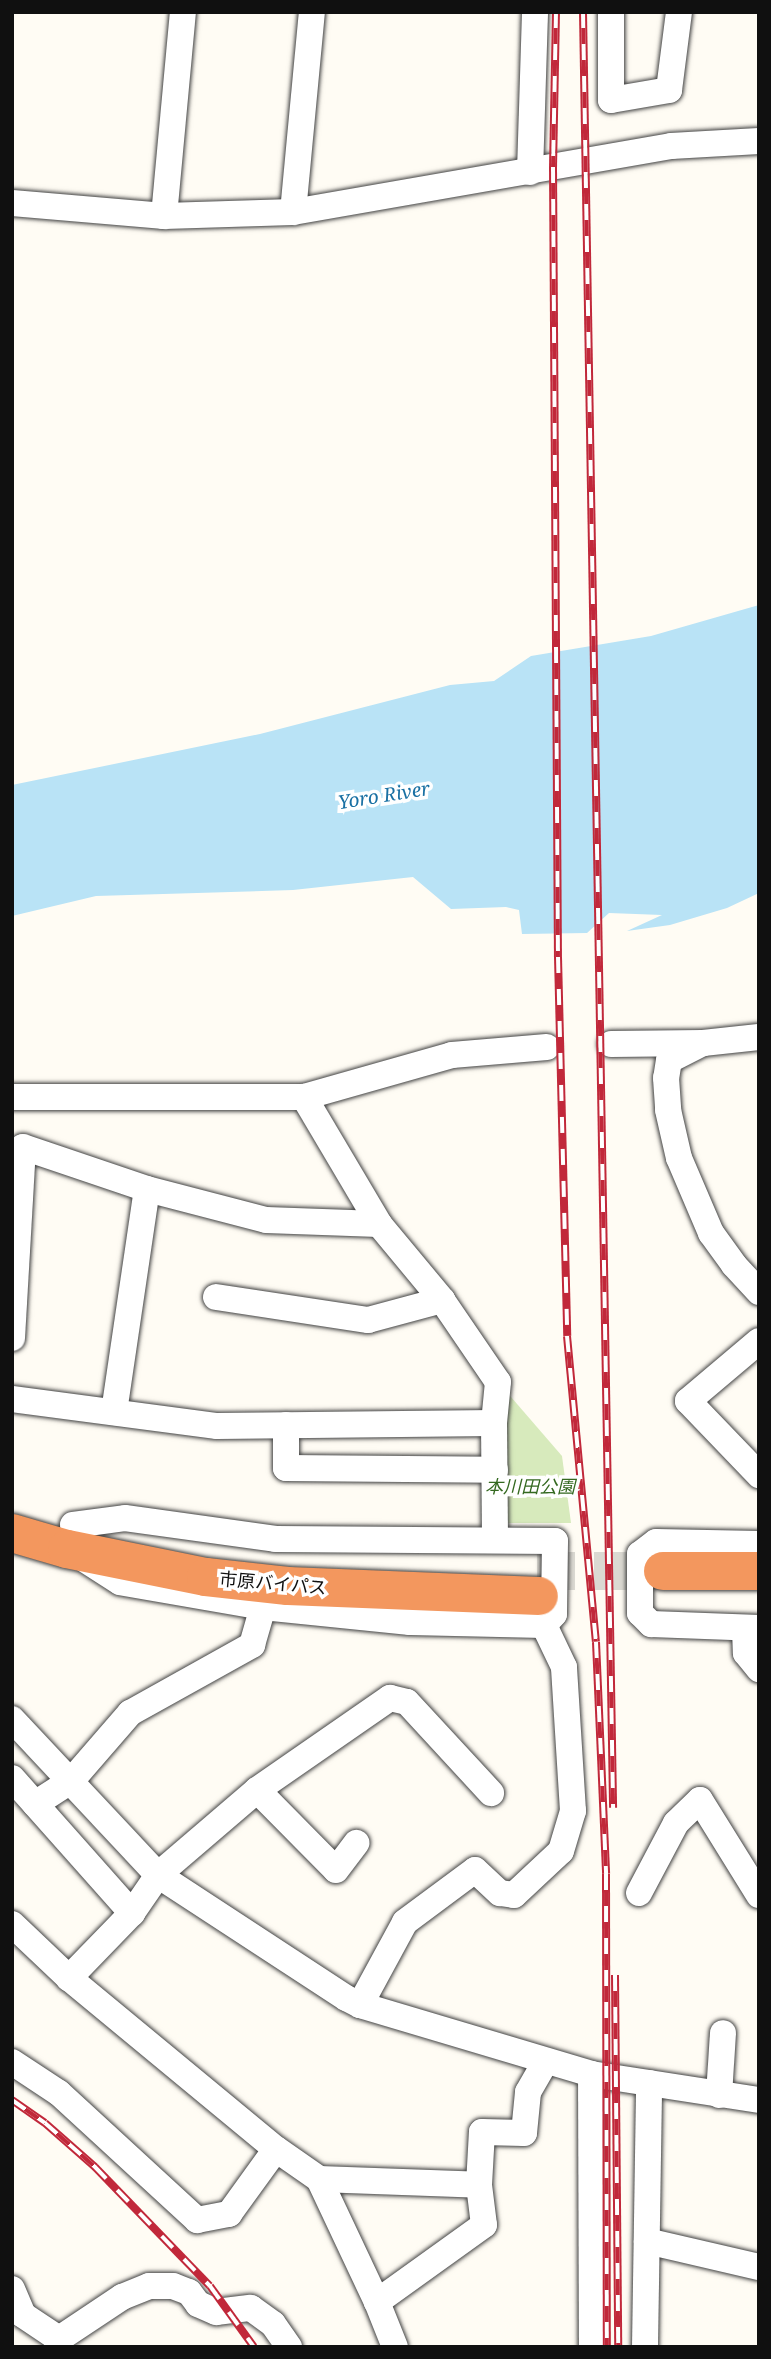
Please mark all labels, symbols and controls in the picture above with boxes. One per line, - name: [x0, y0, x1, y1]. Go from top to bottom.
- water label: Yoro River: [336, 777, 432, 815]
- park label: 本川田公園: [485, 1475, 575, 1497]
- street label: 市原バイパス: [218, 1568, 328, 1598]

